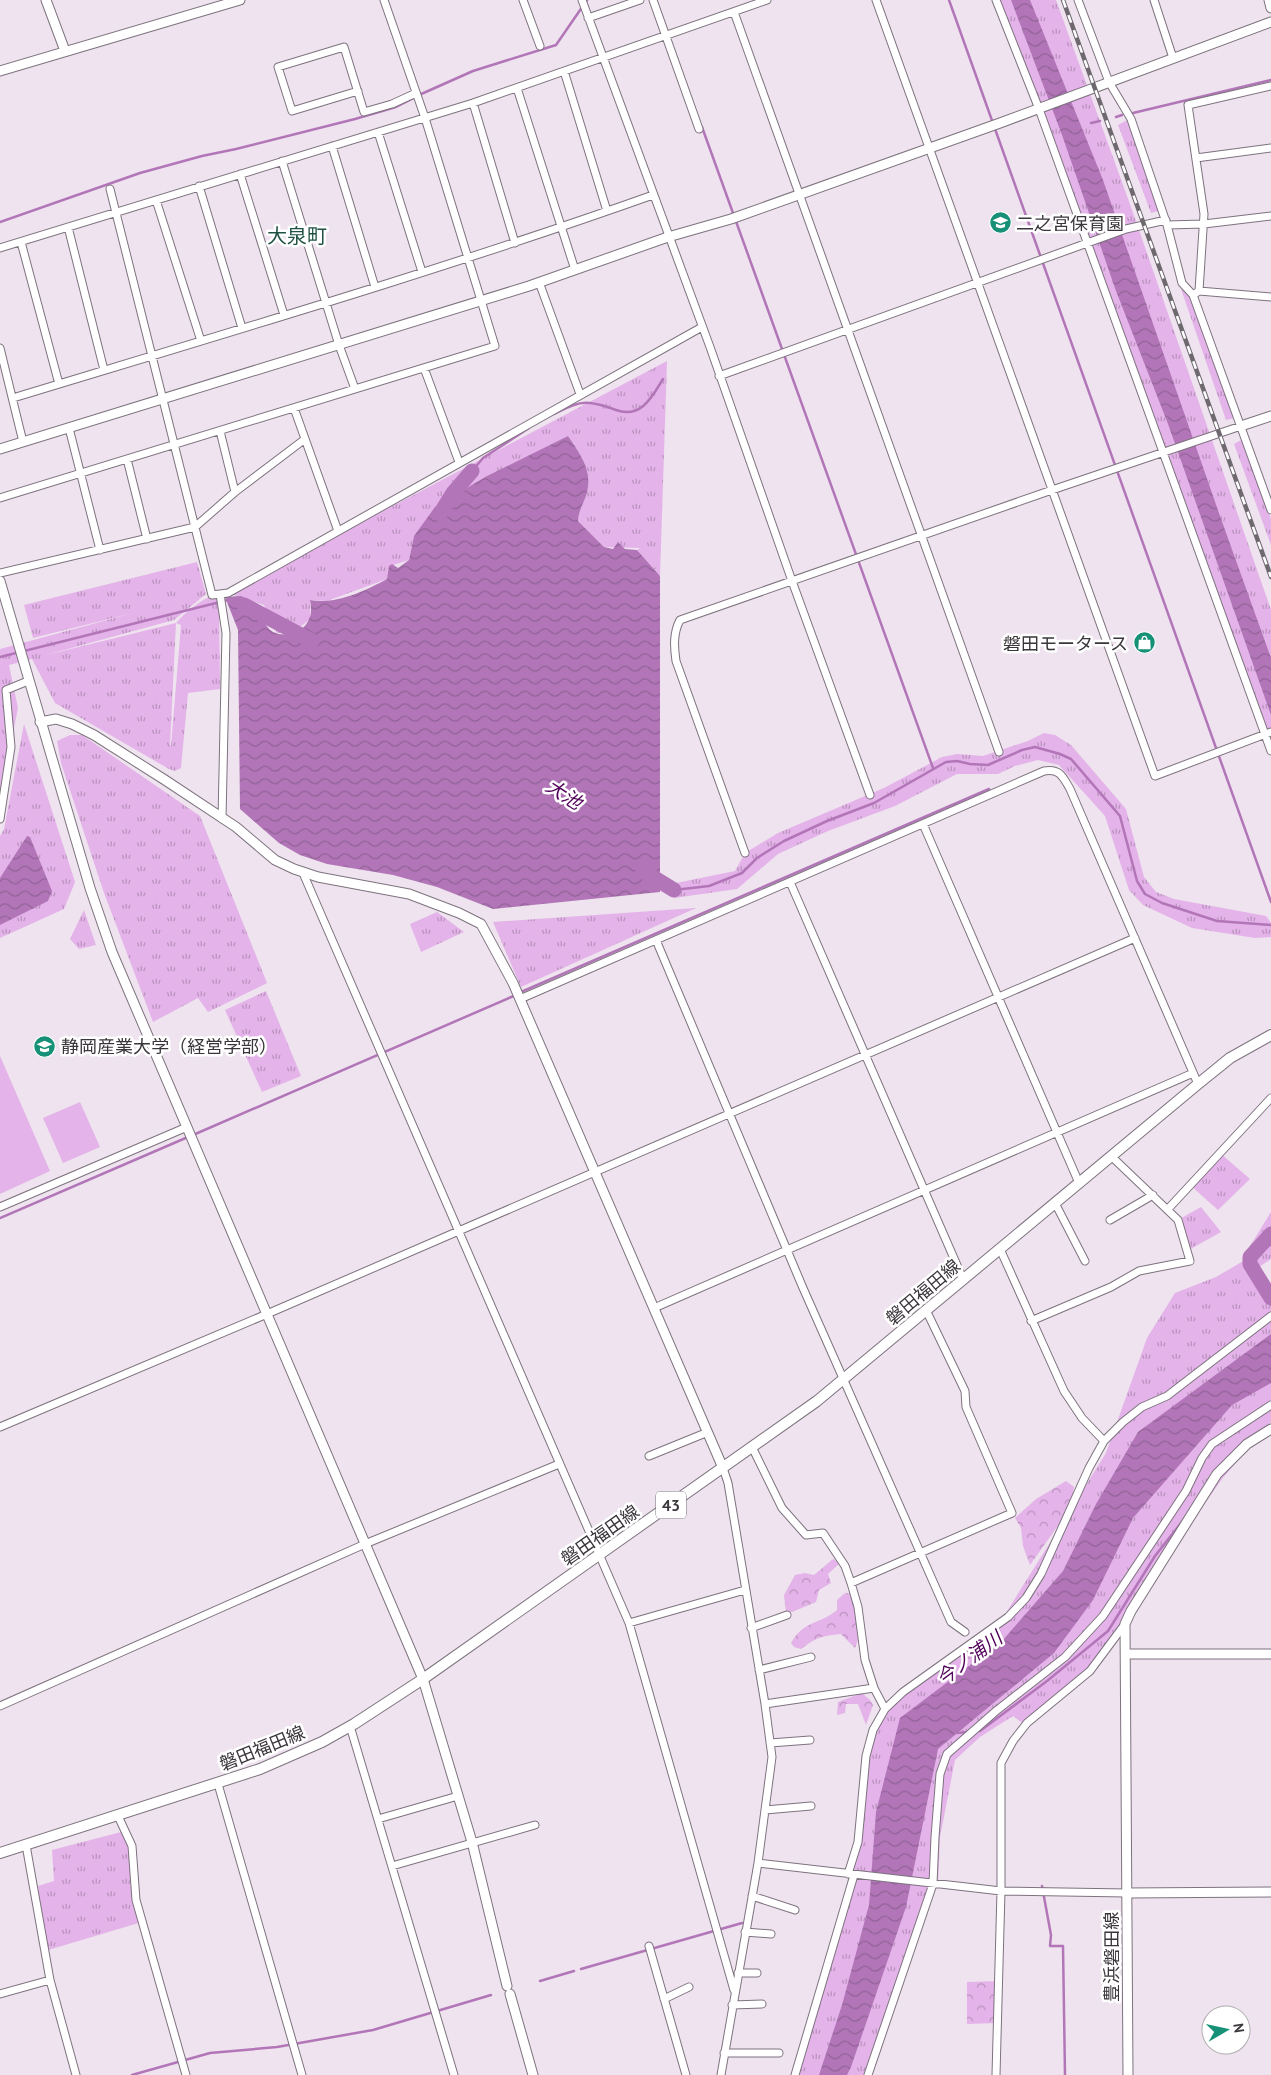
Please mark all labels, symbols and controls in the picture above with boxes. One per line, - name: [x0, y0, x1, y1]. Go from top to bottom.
- school or university icon: 二之宮保育園: [988, 211, 1012, 235]
- place label: 二之宮保育園: [1016, 212, 1124, 235]
- district label: 大泉町: [267, 223, 327, 249]
- shop icon: 磐田モータース: [1132, 631, 1156, 655]
- place label: 磐田モータース: [1003, 632, 1128, 655]
- water label: 大池: [542, 774, 588, 815]
- school or university icon: 静岡産業大学（経営学部）: [33, 1034, 57, 1058]
- place label: 静岡産業大学（経営学部）: [61, 1035, 277, 1058]
- street label: 磐田福田線: [881, 1254, 965, 1330]
- road number: 43: [656, 1492, 686, 1518]
- street label: 磐田福田線: [557, 1500, 643, 1570]
- water label: 今ノ浦川: [931, 1624, 1008, 1690]
- street label: 磐田福田線: [216, 1720, 308, 1776]
- street label: 豊浜磐田線: [1100, 1912, 1123, 2002]
- north arrow: [1201, 2005, 1251, 2055]
- text: N: [1229, 2022, 1248, 2034]

